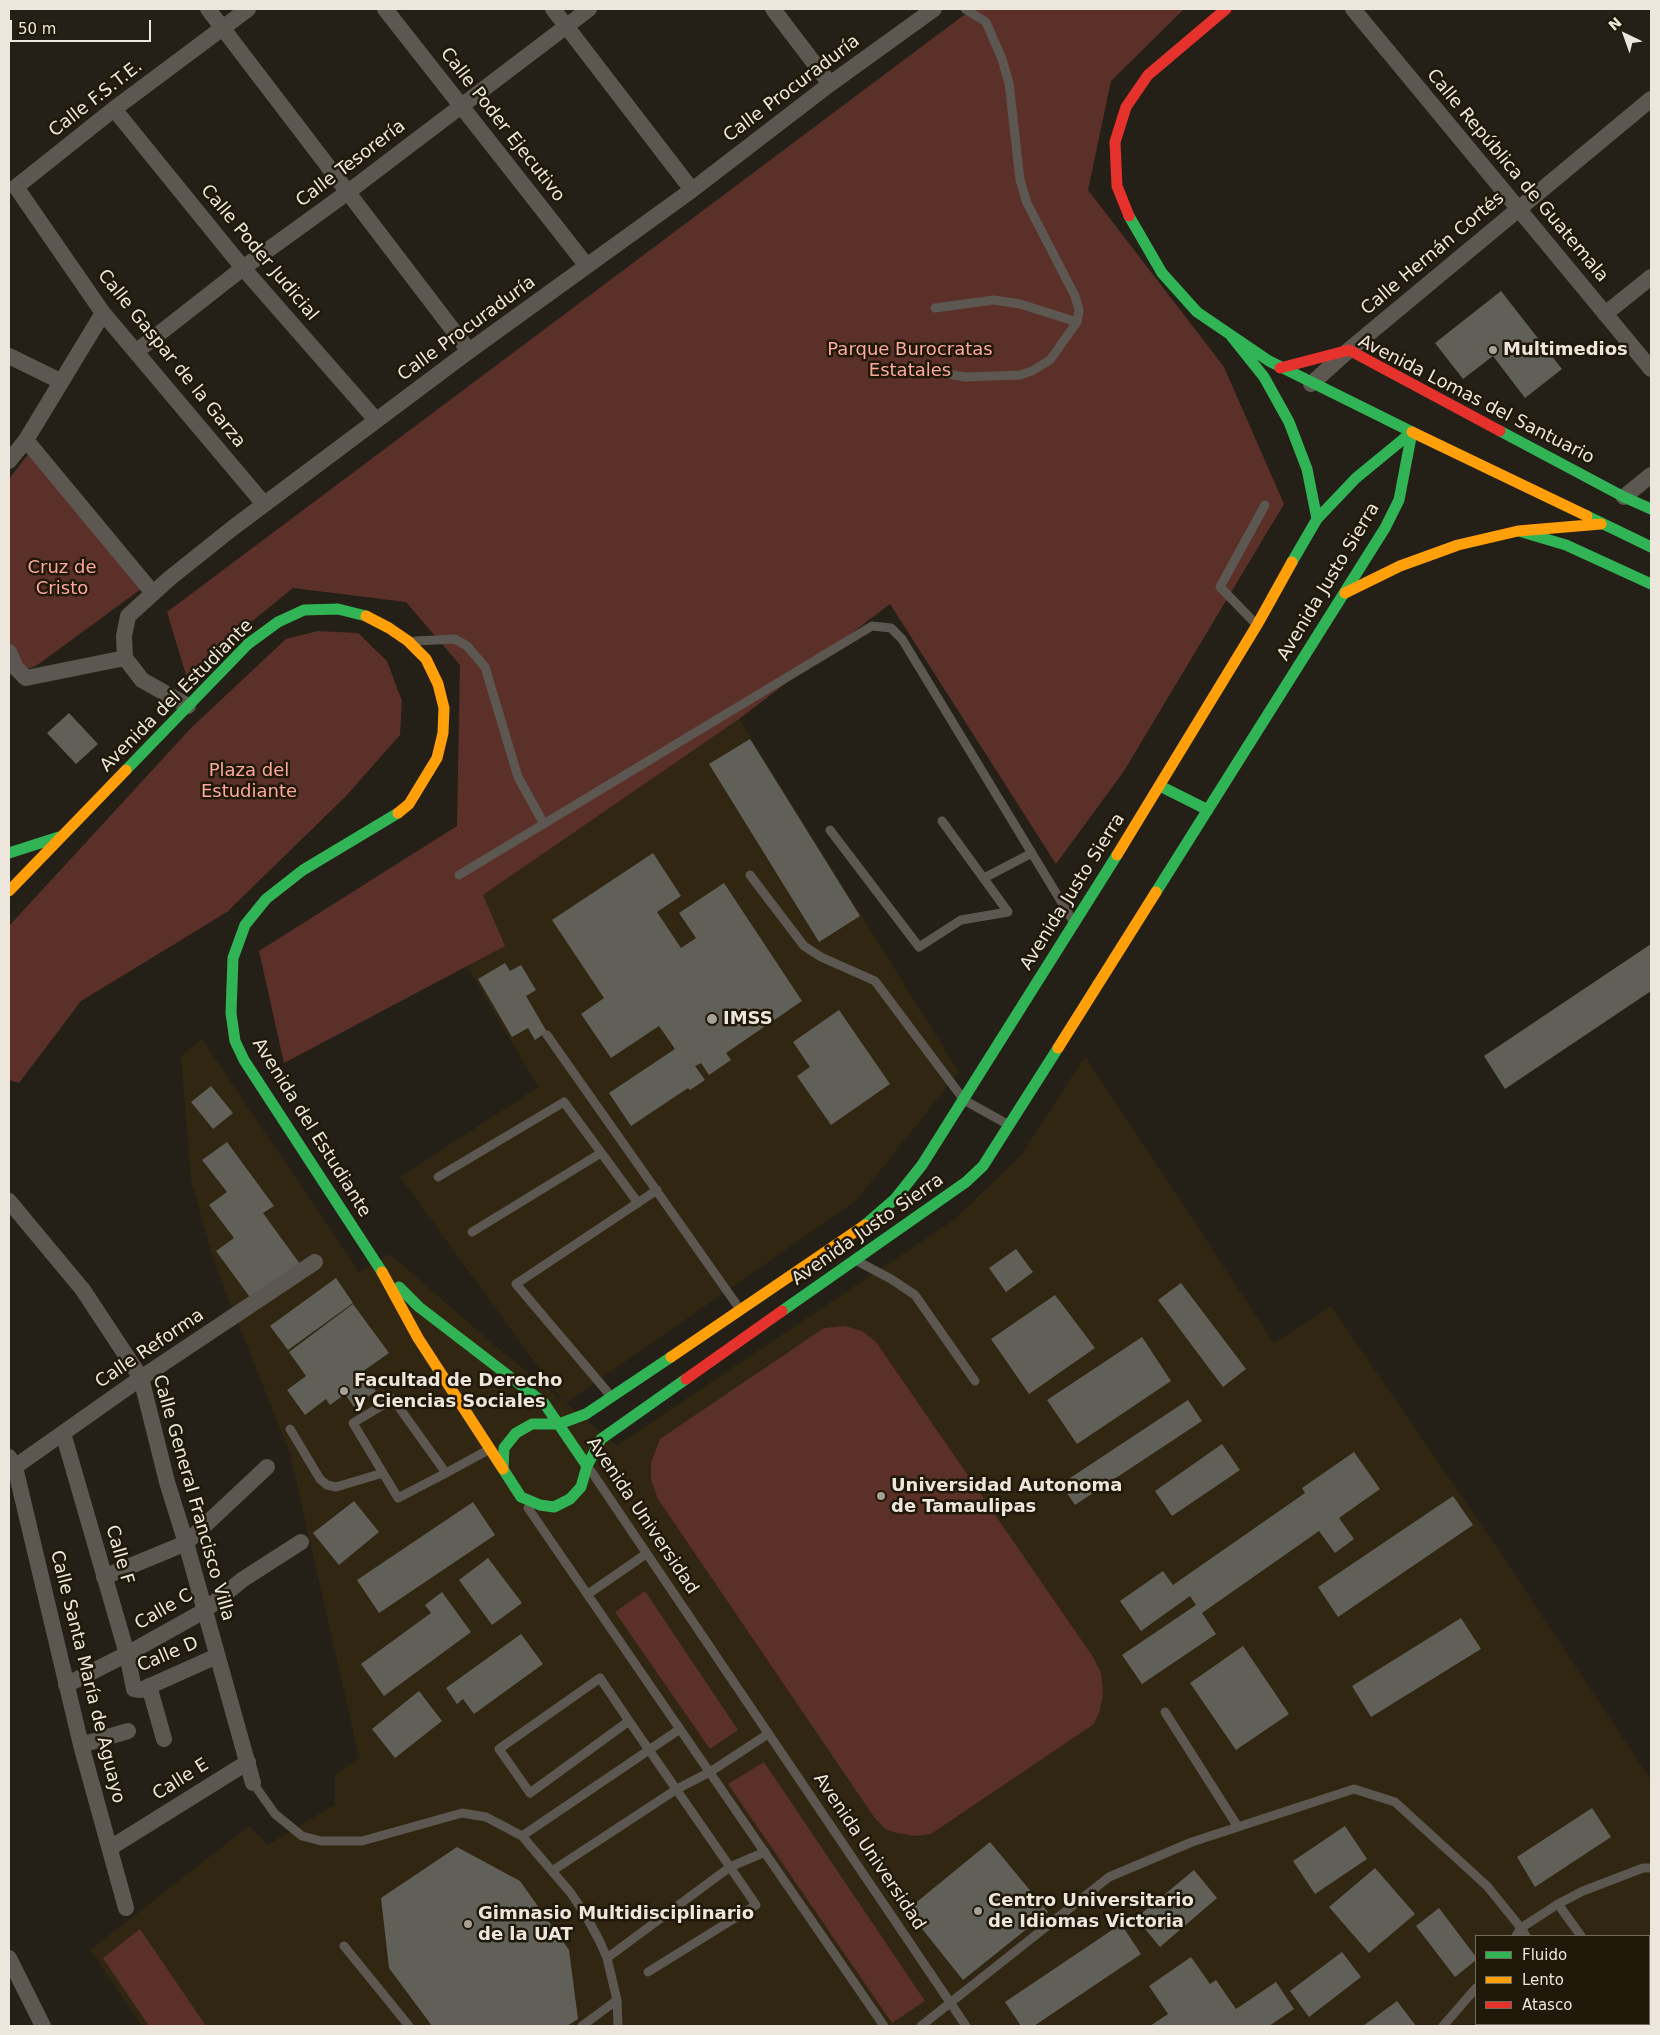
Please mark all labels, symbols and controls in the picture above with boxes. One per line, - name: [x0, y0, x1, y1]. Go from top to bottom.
- scale bar: [12, 10, 154, 42]
- north arrow: [1600, 10, 1650, 60]
- text: N: [1605, 14, 1625, 34]
- text: 50 m: [18, 20, 56, 38]
- street label: Calle Procuraduría: [720, 31, 864, 147]
- street label: Calle Poder Ejecutivo: [435, 44, 569, 206]
- street label: Calle F.S.T.E.: [45, 56, 147, 142]
- street label: Calle República de Guatemala: [1421, 65, 1613, 287]
- street label: Calle Tesorería: [292, 116, 410, 212]
- street label: Calle Poder Judicial: [196, 180, 322, 326]
- street label: Calle Hernán Cortés: [1357, 188, 1509, 320]
- street label: Calle Gaspar de la Garza: [92, 265, 250, 453]
- street label: Calle Procuraduría: [394, 272, 540, 386]
- street label: Avenida Lomas del Santuario: [1354, 331, 1598, 469]
- park label: Parque Burocratas Estatales: [827, 339, 993, 382]
- place label: Multimedios: [1503, 339, 1628, 361]
- marker: Multimedios: [1487, 344, 1499, 356]
- street label: Avenida Justo Sierra: [1273, 499, 1385, 665]
- park label: Cruz de Cristo: [27, 557, 97, 600]
- street label: Avenida del Estudiante: [96, 615, 258, 777]
- park label: Plaza del Estudiante: [201, 760, 297, 802]
- street label: Avenida Justo Sierra: [1016, 810, 1130, 974]
- place label: IMSS: [723, 1008, 773, 1030]
- marker: IMSS: [705, 1012, 719, 1026]
- street label: Avenida del Estudiante: [247, 1035, 375, 1221]
- street label: Avenida Justo Sierra: [788, 1169, 948, 1291]
- street label: Calle Reforma: [92, 1305, 208, 1393]
- place label: Facultad de Derecho y Ciencias Sociales: [354, 1370, 562, 1412]
- street label: Calle General Francisco Villa: [148, 1373, 238, 1623]
- marker: Facultad de Derecho y Ciencias Sociales: [338, 1385, 350, 1397]
- street label: Avenida Universidad: [581, 1433, 703, 1599]
- place label: Universidad Autonoma de Tamaulipas: [891, 1475, 1122, 1518]
- marker: Universidad Autonoma de Tamaulipas: [875, 1490, 887, 1502]
- street label: Calle F: [100, 1523, 138, 1587]
- street label: Calle Santa María de Aguayo: [45, 1548, 129, 1806]
- street label: Calle C: [131, 1585, 197, 1635]
- street label: Calle D: [134, 1633, 202, 1677]
- street label: Calle E: [149, 1754, 213, 1806]
- street label: Avenida Universidad: [808, 1769, 930, 1935]
- place label: Centro Universitario de Idiomas Victoria: [988, 1890, 1194, 1932]
- place label: Gimnasio Multidisciplinario de la UAT: [478, 1903, 754, 1946]
- marker: Centro Universitario de Idiomas Victoria: [972, 1905, 984, 1917]
- marker: Gimnasio Multidisciplinario de la UAT: [462, 1918, 474, 1930]
- legend: [1475, 1935, 1650, 2025]
- text: Fluido: [1522, 1946, 1567, 1964]
- text: Lento: [1522, 1971, 1564, 1989]
- text: Atasco: [1522, 1996, 1572, 2014]

